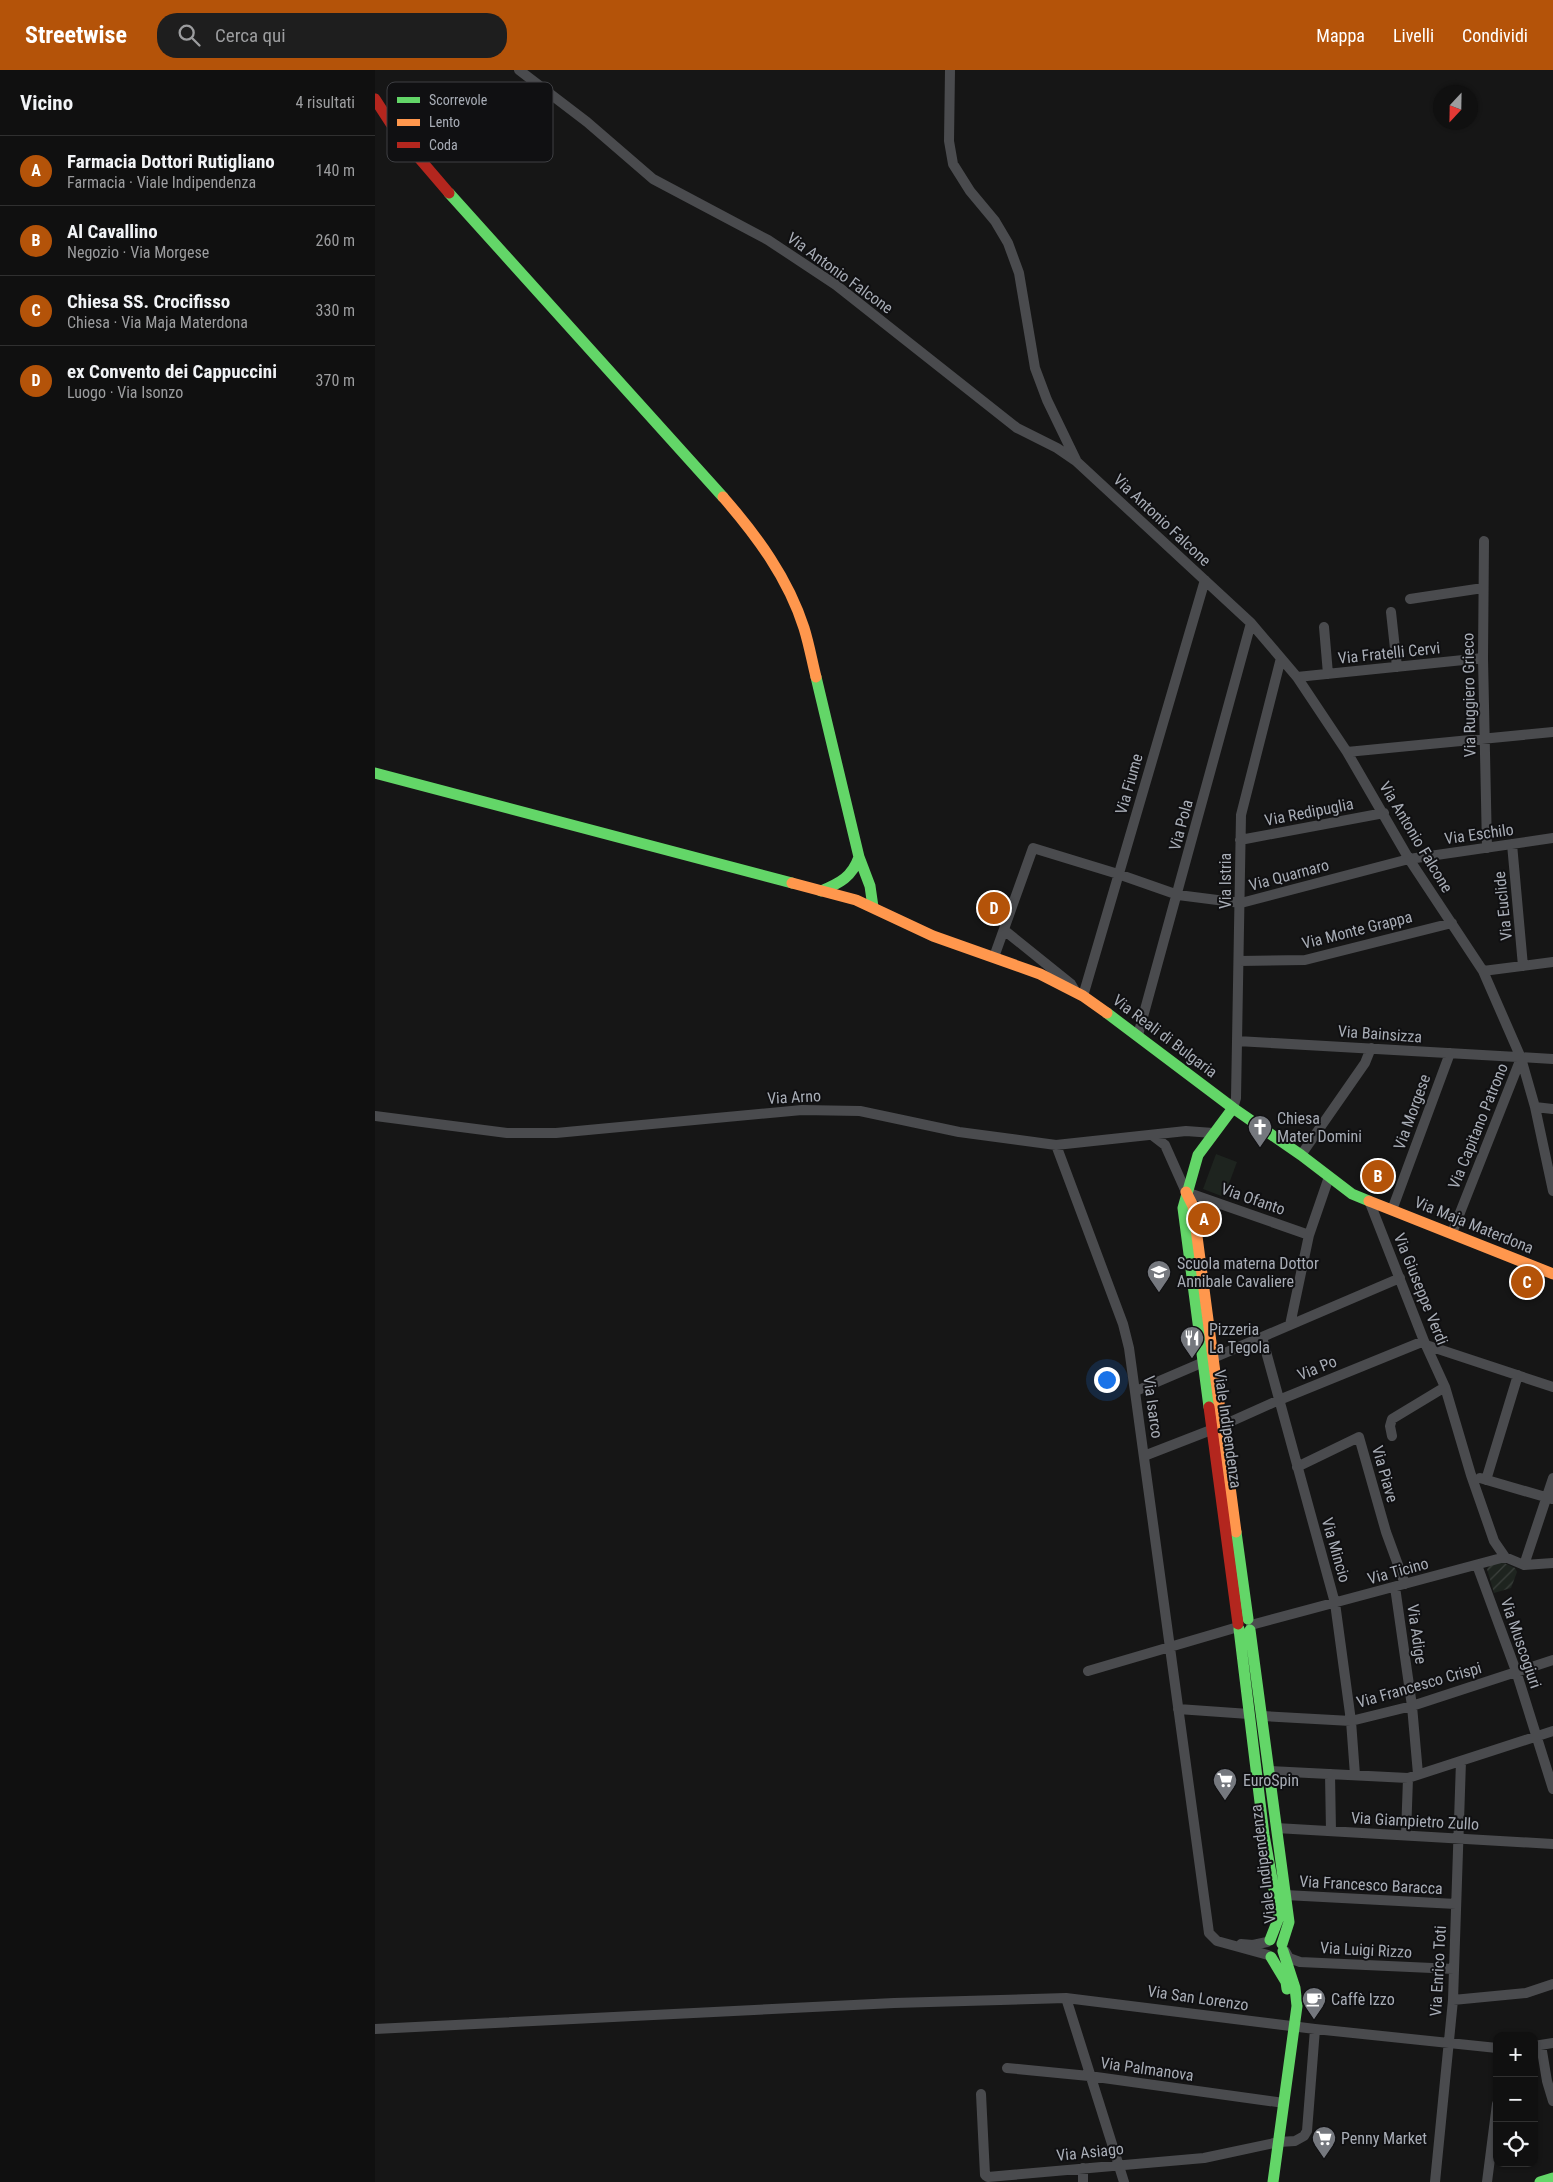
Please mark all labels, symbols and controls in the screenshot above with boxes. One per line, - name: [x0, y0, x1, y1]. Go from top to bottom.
- search box: [157, 13, 507, 58]
- text: Streetwise: [25, 21, 127, 49]
- icon: search: [175, 21, 203, 49]
- text: Cerca qui: [215, 24, 286, 47]
- text: Mappa: [1316, 25, 1365, 46]
- text: Livelli: [1393, 25, 1434, 46]
- text: Condividi: [1462, 25, 1528, 46]
- legend: [387, 82, 553, 162]
- north arrow: [1433, 85, 1478, 130]
- text: Vicino: [20, 91, 73, 115]
- text: Scorrevole: [429, 92, 488, 108]
- text: 4 risultati: [295, 93, 355, 112]
- text: Lento: [429, 114, 460, 130]
- text: Coda: [429, 137, 458, 153]
- text: Farmacia Dottori Rutigliano: [67, 150, 275, 173]
- text: A: [31, 161, 41, 180]
- text: 140 m: [316, 161, 355, 180]
- text: Farmacia · Viale Indipendenza: [67, 173, 256, 192]
- text: Al Cavallino: [67, 220, 158, 243]
- street label: Via Antonio Falcone: [783, 228, 897, 318]
- text: B: [32, 231, 40, 250]
- text: 260 m: [316, 231, 355, 250]
- text: Negozio · Via Morgese: [67, 243, 209, 262]
- text: Chiesa SS. Crocifisso: [67, 290, 230, 313]
- text: C: [31, 301, 41, 320]
- text: 330 m: [316, 301, 355, 320]
- text: Chiesa · Via Maja Materdona: [67, 313, 248, 332]
- text: ex Convento dei Cappuccini: [67, 360, 277, 383]
- text: D: [31, 371, 41, 390]
- text: 370 m: [316, 371, 355, 390]
- text: Luogo · Via Isonzo: [67, 383, 183, 402]
- street label: Via Antonio Falcone: [1109, 470, 1215, 570]
- street label: Via Ruggiero Grieco: [1458, 633, 1480, 757]
- street label: Via Fratelli Cervi: [1337, 638, 1441, 668]
- street label: Via Fiume: [1111, 751, 1147, 817]
- street label: Via Antonio Falcone: [1375, 778, 1457, 896]
- street label: Via Redipuglia: [1263, 794, 1355, 830]
- street label: Via Pola: [1165, 797, 1197, 853]
- street label: Via Eschilo: [1443, 820, 1515, 848]
- street label: Via Istria: [1216, 853, 1235, 909]
- street label: Via Quarnaro: [1247, 855, 1331, 895]
- street label: Via Euclide: [1490, 870, 1516, 942]
- pin: D: [978, 889, 1010, 927]
- street label: Via Monte Grappa: [1300, 907, 1414, 953]
- street label: Via Reali di Bulgaria: [1109, 991, 1221, 1081]
- street label: Via Bainsizza: [1337, 1022, 1423, 1046]
- street label: Via Capitano Patrono: [1444, 1060, 1512, 1192]
- street label: Via Morgese: [1390, 1072, 1434, 1152]
- street label: Via Arno: [767, 1086, 821, 1108]
- place label: Chiesa Mater Domini: [1277, 1109, 1362, 1146]
- church icon: Chiesa Mater Domini: [1247, 1114, 1273, 1148]
- pin: B: [1362, 1157, 1394, 1195]
- street label: Via Ofanto: [1218, 1179, 1288, 1219]
- street label: Via Maja Materdona: [1412, 1192, 1536, 1258]
- pin: A: [1188, 1200, 1220, 1238]
- street label: Via Giuseppe Verdi: [1390, 1230, 1452, 1348]
- place label: Scuola materna Dottor Annibale Cavaliere: [1177, 1254, 1319, 1291]
- school or university icon: Scuola materna Dottor Annibale Cavaliere: [1146, 1259, 1172, 1293]
- pin: C: [1511, 1263, 1543, 1301]
- place label: Pizzeria La Tegola: [1209, 1320, 1270, 1357]
- restaurant icon: Pizzeria La Tegola: [1179, 1325, 1205, 1359]
- street label: Via Po: [1295, 1352, 1339, 1384]
- your location: [1094, 1367, 1120, 1393]
- street label: Viale Indipendenza: [1210, 1368, 1246, 1490]
- street label: Via Isarco: [1139, 1374, 1167, 1440]
- street label: Via Piave: [1368, 1443, 1402, 1505]
- street label: Via Mincio: [1318, 1515, 1354, 1585]
- street label: Via Ticino: [1365, 1554, 1431, 1588]
- street label: Via Muscogiuri: [1497, 1595, 1545, 1691]
- street label: Via Adige: [1403, 1603, 1431, 1665]
- street label: Via Francesco Crispi: [1354, 1658, 1484, 1712]
- supermarket icon: EuroSpin: [1212, 1767, 1238, 1801]
- place label: EuroSpin: [1243, 1771, 1299, 1790]
- street label: Viale Indipendenza: [1246, 1804, 1280, 1924]
- street label: Via Giampietro Zullo: [1350, 1808, 1480, 1834]
- street label: Via Francesco Baracca: [1299, 1872, 1443, 1898]
- street label: Via Enrico Toti: [1426, 1925, 1450, 2017]
- street label: Via Luigi Rizzo: [1320, 1938, 1412, 1962]
- street label: Via San Lorenzo: [1146, 1982, 1250, 2014]
- cafe icon: Caffè Izzo: [1301, 1986, 1327, 2020]
- place label: Caffè Izzo: [1331, 1990, 1395, 2009]
- map controls: [1493, 2032, 1538, 2167]
- button: +: [1493, 2032, 1538, 2077]
- street label: Via Palmanova: [1099, 2053, 1195, 2085]
- button: −: [1493, 2077, 1538, 2122]
- button: locate: [1493, 2122, 1538, 2167]
- supermarket icon: Penny Market: [1311, 2125, 1337, 2159]
- place label: Penny Market: [1341, 2129, 1427, 2148]
- street label: Via Asiago: [1055, 2139, 1125, 2165]

